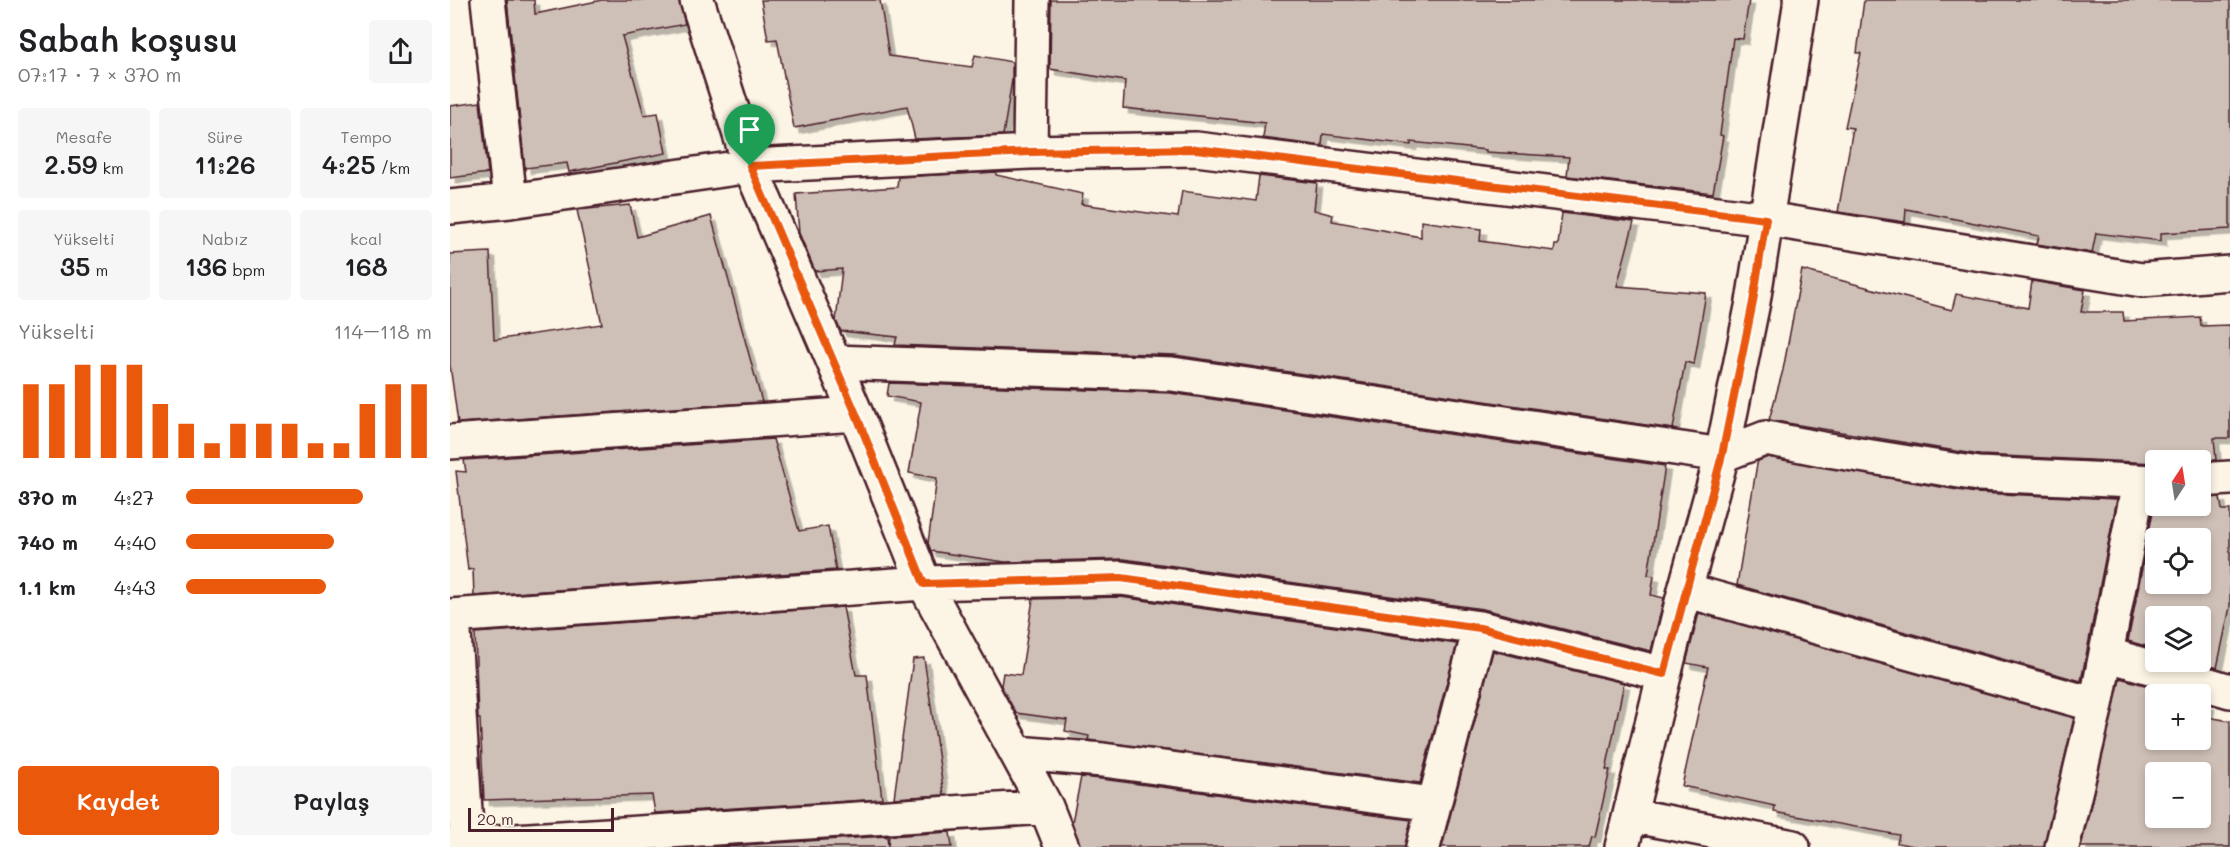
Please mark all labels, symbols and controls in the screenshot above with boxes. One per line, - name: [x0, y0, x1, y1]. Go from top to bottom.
- text: Sabah koşusu: [18, 17, 238, 60]
- button: share: [369, 20, 432, 83]
- text: 07:17 · 7 × 370 m: [18, 61, 181, 87]
- pin: [724, 104, 775, 166]
- icon: arrive: [733, 113, 766, 146]
- text: Mesafe: [56, 126, 112, 147]
- text: Süre: [207, 126, 243, 147]
- text: Tempo: [341, 126, 391, 147]
- text: 2.59: [44, 147, 97, 181]
- text: 11:26: [194, 147, 256, 181]
- text: 4:25: [322, 147, 376, 181]
- text: km: [97, 157, 124, 178]
- text: /km: [376, 157, 410, 178]
- text: Yükselti: [53, 228, 115, 249]
- text: Nabız: [202, 228, 248, 249]
- text: kcal: [350, 228, 382, 249]
- text: 35: [60, 249, 90, 283]
- text: 136: [185, 249, 227, 283]
- text: 168: [344, 249, 388, 283]
- text: m: [90, 259, 108, 280]
- text: bpm: [227, 259, 265, 280]
- text: Yükselti: [18, 318, 95, 344]
- text: 114–118 m: [334, 318, 432, 344]
- north arrow: [2145, 450, 2211, 516]
- map controls: [2145, 450, 2211, 828]
- text: 370 m: [18, 484, 77, 510]
- text: 4:27: [114, 484, 154, 510]
- button: locate: [2145, 528, 2211, 594]
- text: 740 m: [18, 529, 78, 555]
- text: 4:40: [114, 529, 156, 555]
- text: 1.1 km: [18, 574, 76, 600]
- text: 4:43: [114, 574, 155, 600]
- button: layers: [2145, 606, 2211, 672]
- button: +: [2145, 684, 2211, 750]
- button: −: [2145, 762, 2211, 828]
- button: Kaydet: [18, 766, 219, 835]
- button: Paylaş: [231, 766, 432, 835]
- scale bar: [468, 805, 614, 832]
- text: 20 m: [477, 808, 514, 829]

